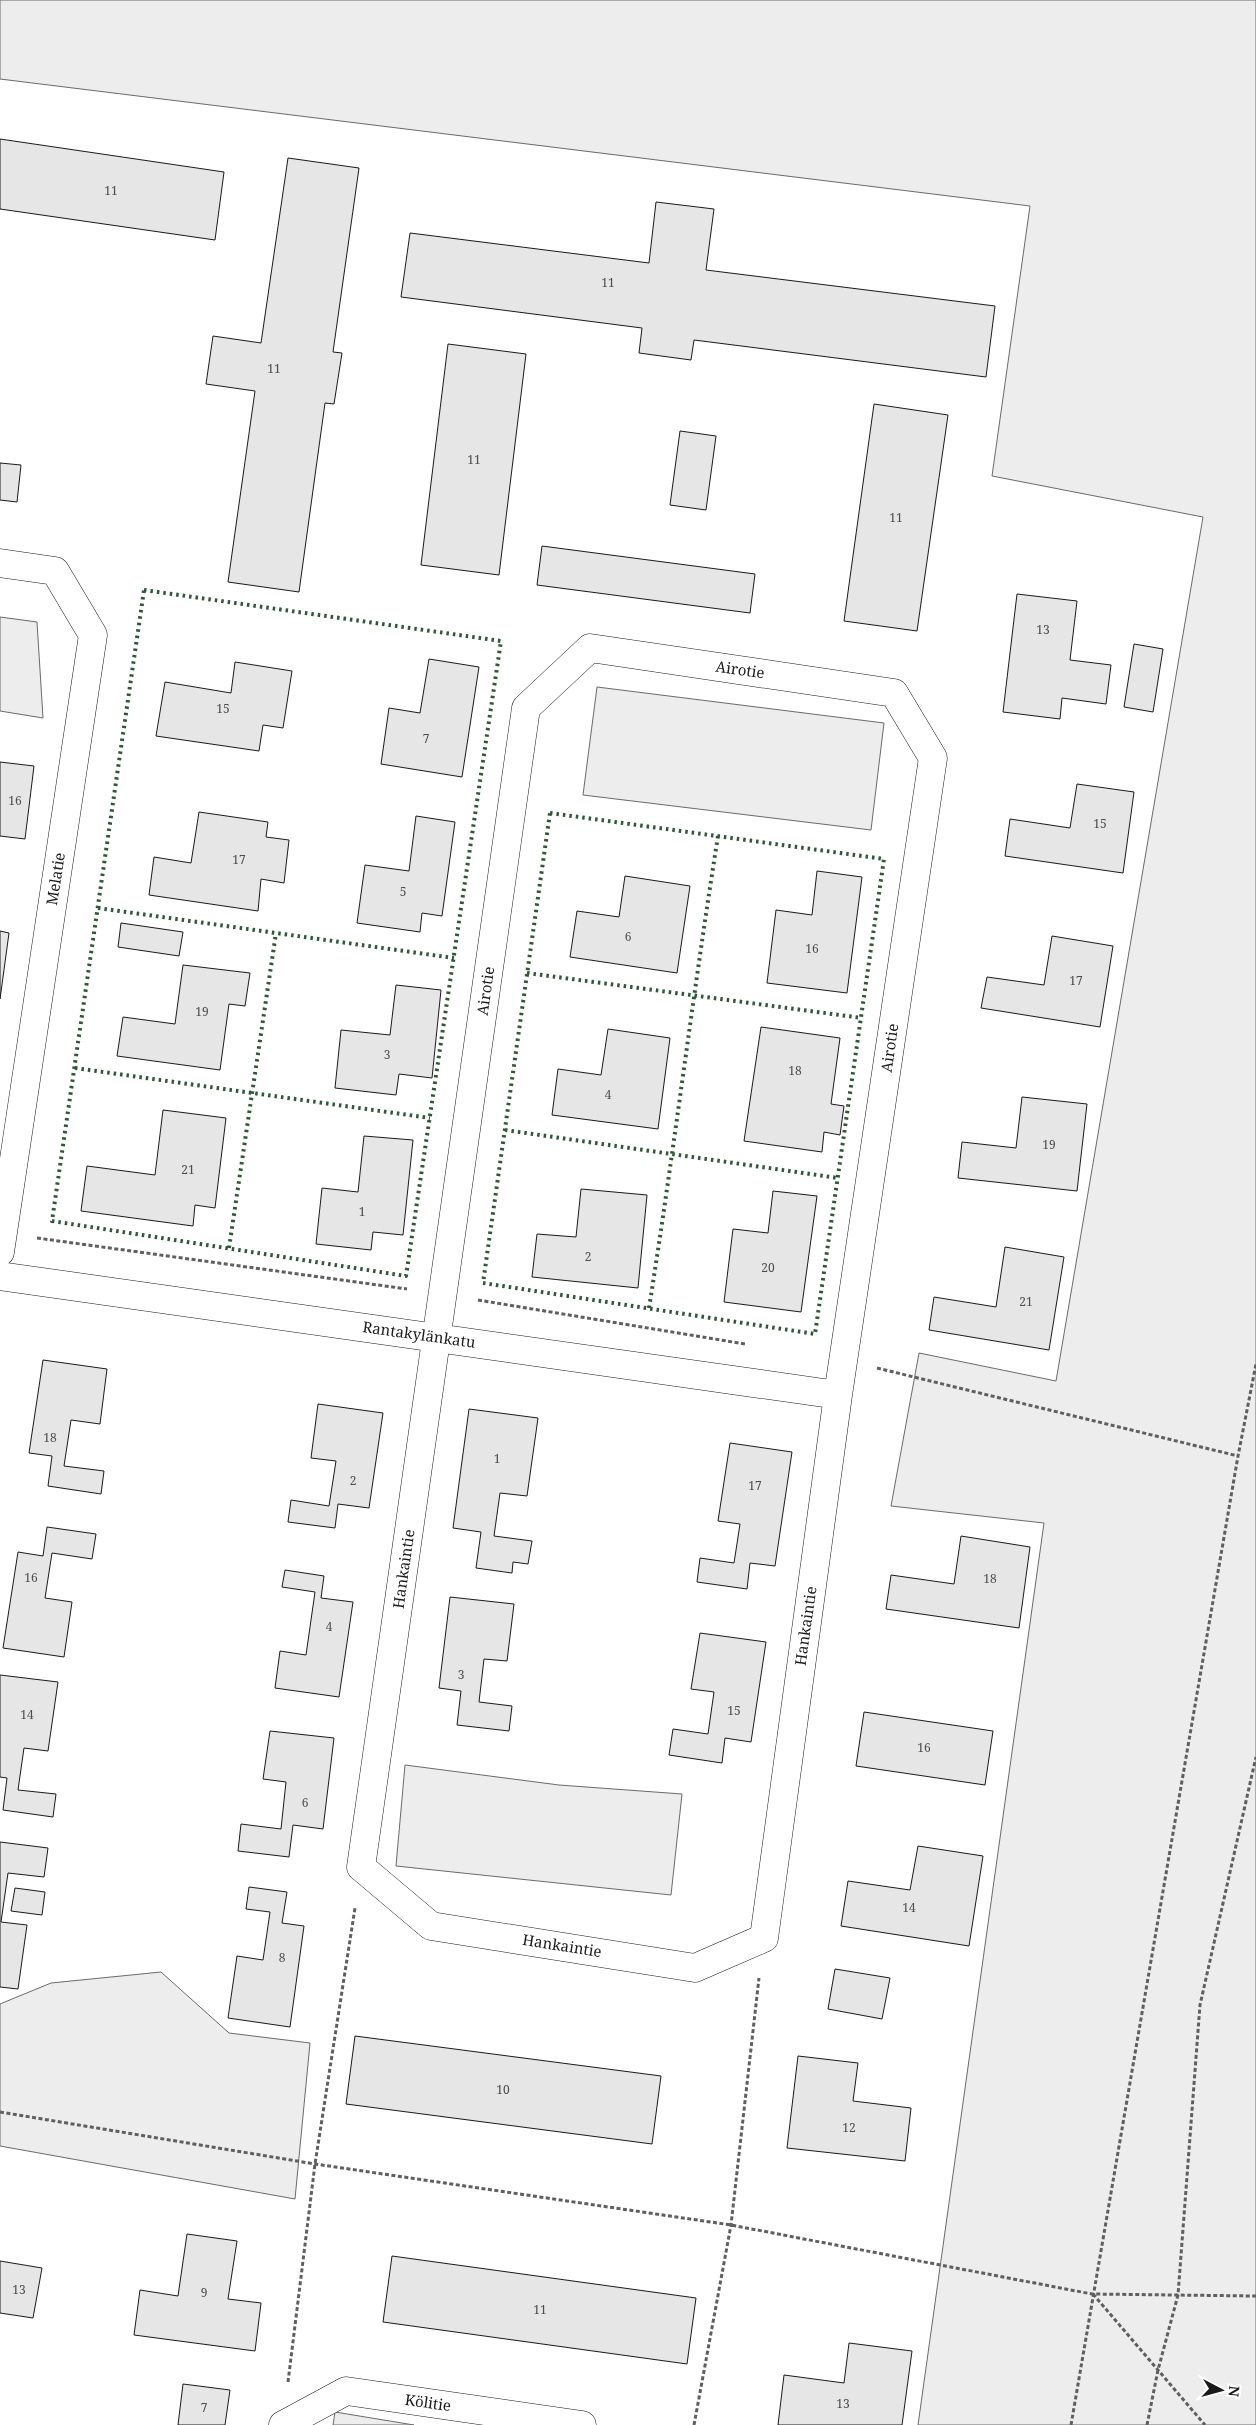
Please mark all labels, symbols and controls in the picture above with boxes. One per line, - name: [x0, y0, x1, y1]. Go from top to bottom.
- house number: 11: [104, 182, 118, 199]
- house number: 11: [601, 274, 615, 291]
- house number: 11: [267, 360, 281, 377]
- house number: 11: [467, 451, 481, 468]
- house number: 11: [889, 509, 903, 526]
- house number: 13: [1036, 621, 1050, 638]
- street label: Airotie: [714, 656, 766, 682]
- house number: 15: [216, 700, 230, 717]
- house number: 7: [423, 730, 430, 747]
- house number: 16: [8, 792, 22, 809]
- house number: 15: [1093, 815, 1107, 832]
- street label: Melatie: [41, 851, 69, 907]
- house number: 17: [232, 851, 246, 868]
- house number: 5: [400, 883, 406, 900]
- house number: 6: [625, 928, 632, 945]
- house number: 16: [805, 940, 819, 957]
- street label: Airotie: [472, 965, 498, 1017]
- house number: 17: [1069, 972, 1083, 989]
- house number: 19: [195, 1003, 209, 1020]
- street label: Airotie: [876, 1022, 902, 1074]
- house number: 3: [384, 1046, 391, 1063]
- house number: 18: [788, 1062, 802, 1079]
- house number: 4: [605, 1086, 612, 1103]
- house number: 19: [1042, 1136, 1056, 1153]
- house number: 21: [181, 1161, 195, 1178]
- house number: 1: [359, 1203, 365, 1220]
- house number: 2: [585, 1248, 591, 1265]
- house number: 20: [761, 1259, 775, 1276]
- house number: 21: [1019, 1293, 1033, 1310]
- street label: Rantakylänkatu: [361, 1316, 477, 1352]
- house number: 18: [43, 1429, 57, 1446]
- house number: 1: [494, 1450, 500, 1467]
- house number: 2: [350, 1472, 356, 1489]
- house number: 17: [748, 1477, 762, 1494]
- street label: Hankaintie: [388, 1528, 418, 1610]
- house number: 16: [24, 1569, 38, 1586]
- house number: 18: [983, 1570, 997, 1587]
- street label: Hankaintie: [790, 1585, 820, 1667]
- house number: 4: [326, 1618, 333, 1635]
- house number: 3: [458, 1666, 465, 1683]
- house number: 15: [727, 1702, 741, 1719]
- house number: 14: [20, 1706, 34, 1723]
- house number: 16: [917, 1739, 931, 1756]
- house number: 6: [302, 1794, 309, 1811]
- house number: 14: [902, 1899, 916, 1916]
- street label: Hankaintie: [521, 1929, 603, 1961]
- house number: 8: [279, 1949, 286, 1966]
- house number: 10: [496, 2081, 510, 2098]
- house number: 12: [842, 2119, 856, 2136]
- house number: 13: [12, 2281, 26, 2298]
- house number: 9: [201, 2284, 207, 2301]
- house number: 11: [533, 2301, 547, 2318]
- north arrow: [1196, 2365, 1246, 2415]
- text: N: [1224, 2385, 1244, 2398]
- street label: Kölitie: [404, 2389, 453, 2415]
- house number: 13: [836, 2395, 850, 2412]
- house number: 7: [201, 2399, 208, 2416]

